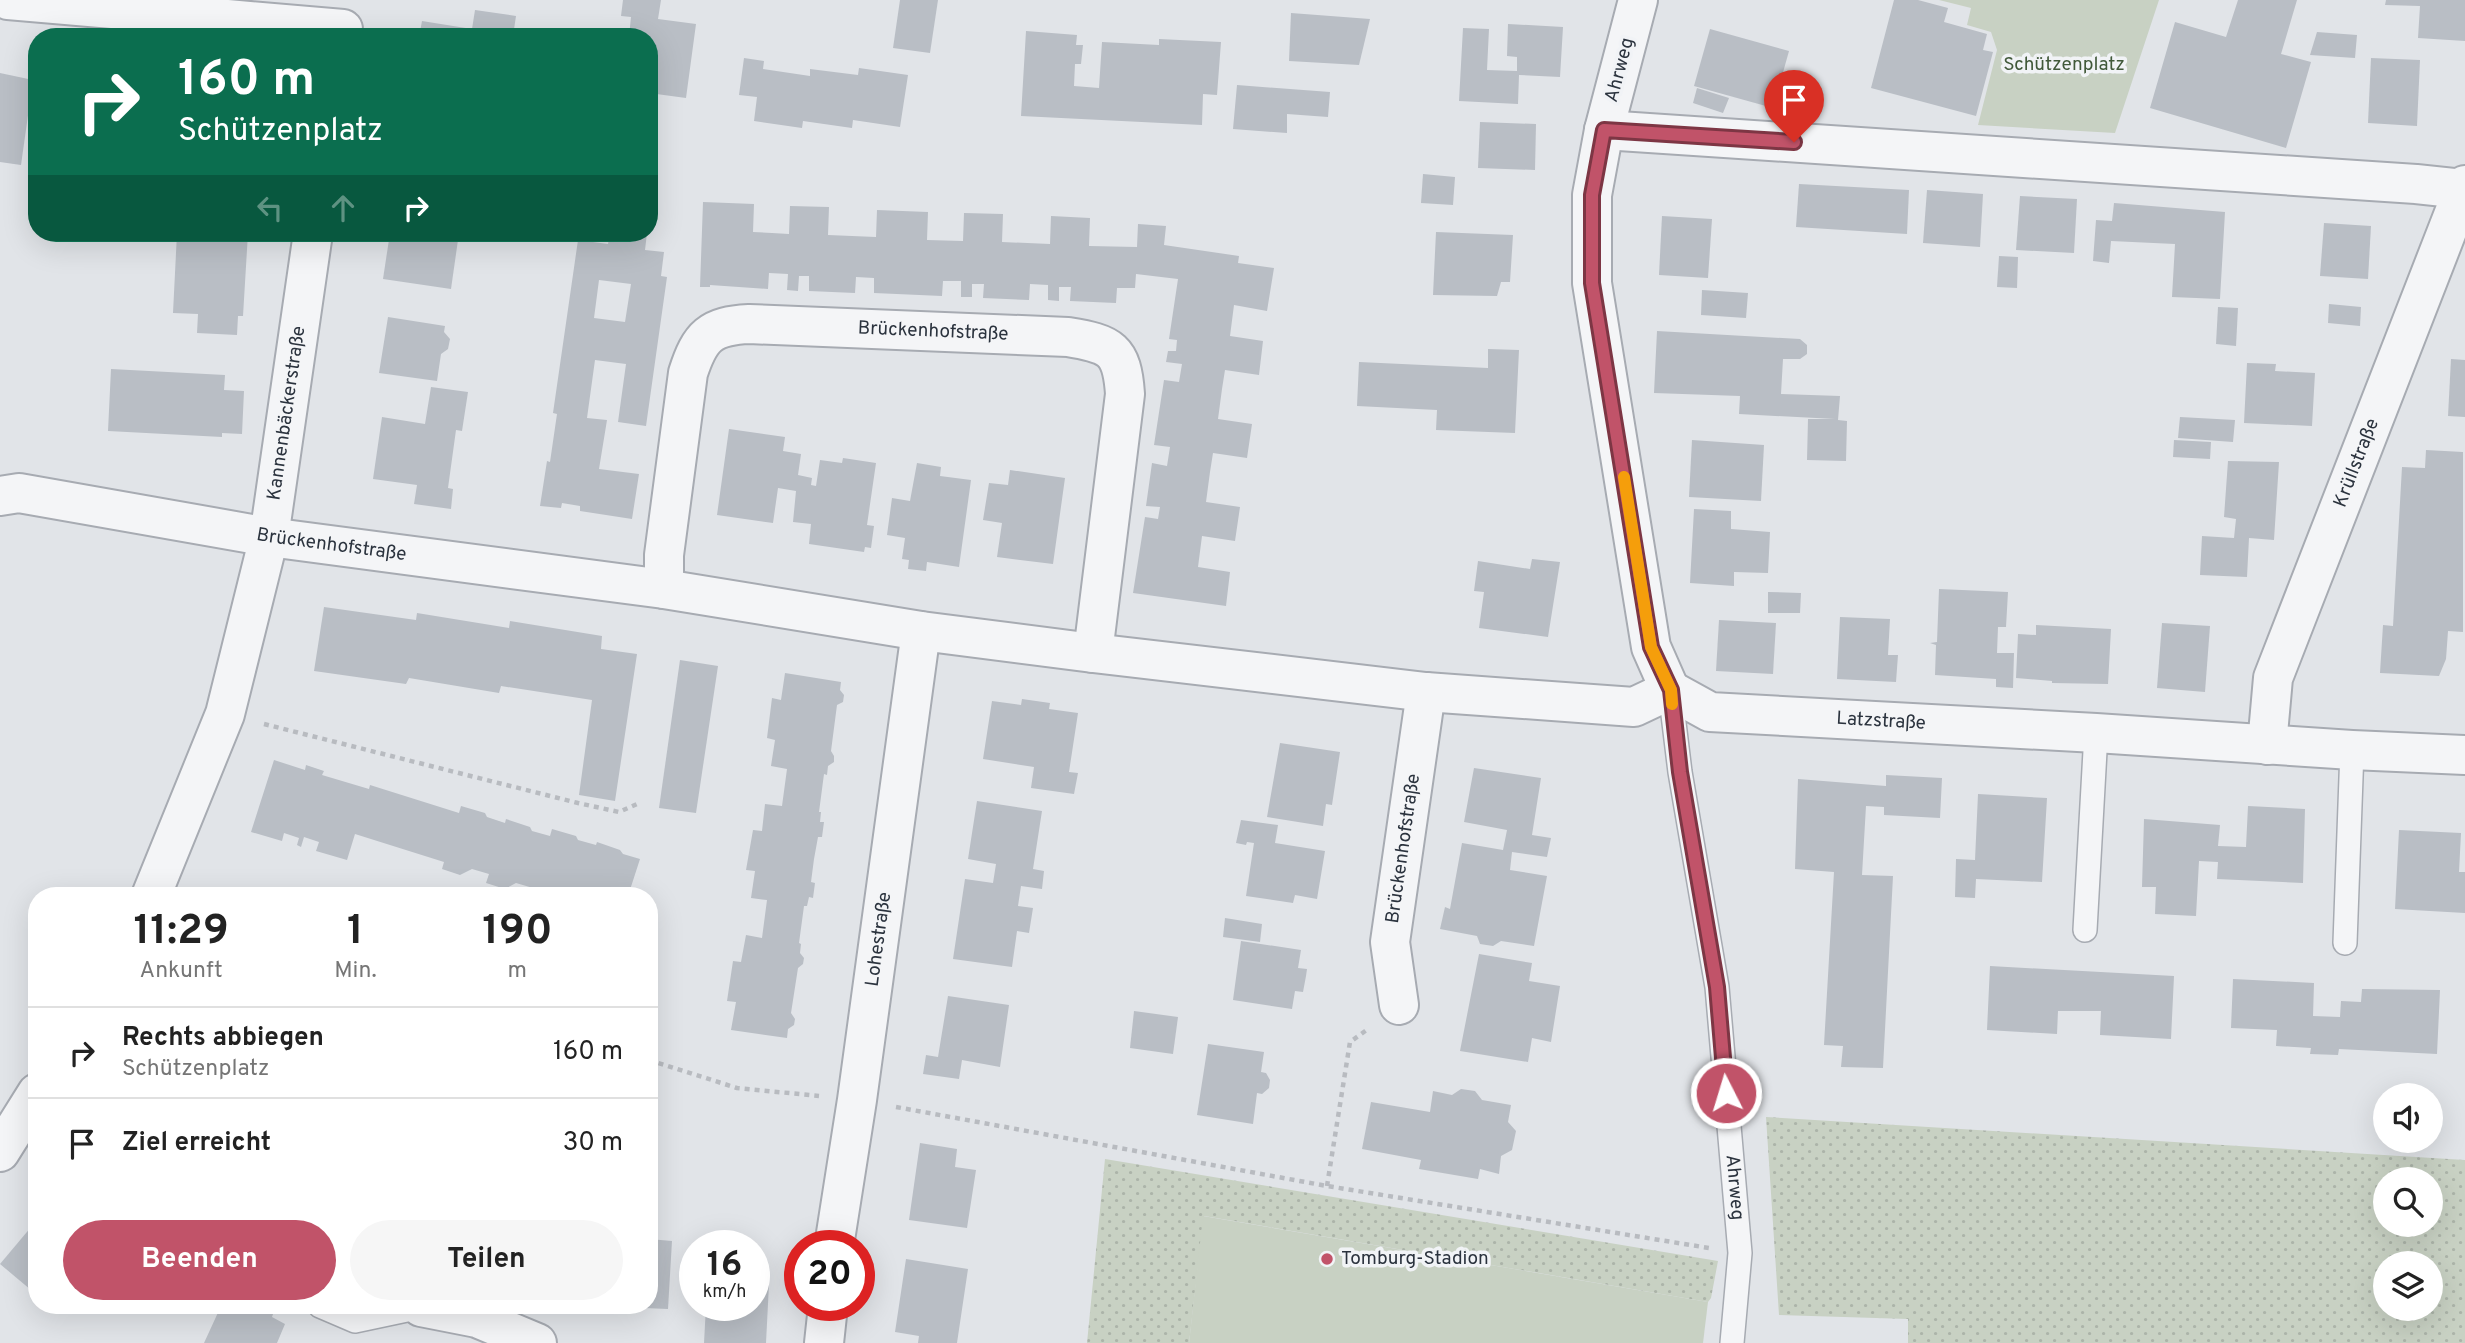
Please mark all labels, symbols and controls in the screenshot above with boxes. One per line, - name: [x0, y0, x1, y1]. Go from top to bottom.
- street label: Ahrweg: [1600, 35, 1640, 105]
- text: 160 m: [178, 51, 315, 113]
- park label: Schützenplatz: [2003, 53, 2125, 77]
- icon: right: [63, 56, 154, 147]
- pin: [1764, 70, 1824, 142]
- icon: arrive: [1775, 81, 1813, 119]
- text: Schützenplatz: [178, 112, 383, 152]
- icon: left: [251, 189, 289, 227]
- icon: ahead: [324, 189, 362, 227]
- icon: right: [397, 189, 435, 227]
- street label: Brückenhofstraße: [857, 316, 1009, 347]
- street label: Kannenbäckerstraße: [262, 324, 311, 502]
- street label: Krüllstraße: [2329, 415, 2385, 511]
- street label: Brückenhofstraße: [255, 523, 408, 567]
- street label: Latzstraße: [1836, 707, 1927, 736]
- street label: Brückenhofstraße: [1381, 772, 1426, 925]
- street label: Lohestraße: [861, 891, 897, 988]
- text: 11:29: [133, 906, 229, 959]
- text: 1: [347, 906, 364, 959]
- text: 190: [482, 906, 553, 959]
- text: Ankunft: [140, 957, 223, 986]
- text: Min.: [334, 957, 377, 986]
- text: m: [508, 957, 527, 986]
- text: Rechts abbiegen: [122, 1022, 324, 1055]
- icon: right: [63, 1034, 101, 1072]
- text: 160 m: [553, 1036, 623, 1069]
- text: Schützenplatz: [122, 1055, 269, 1084]
- position arrow: [1689, 1056, 1763, 1130]
- map controls: [2373, 1083, 2443, 1321]
- button: sound: [2373, 1083, 2443, 1153]
- icon: arrive: [63, 1125, 101, 1163]
- text: Ziel erreicht: [122, 1127, 271, 1160]
- text: 30 m: [563, 1127, 623, 1160]
- street label: Ahrweg: [1720, 1154, 1749, 1221]
- button: search: [2373, 1167, 2443, 1237]
- button: Beenden: [63, 1220, 336, 1300]
- button: Teilen: [350, 1220, 623, 1300]
- speed limit sign: 20: [784, 1230, 875, 1321]
- text: 16: [707, 1244, 742, 1288]
- place label: Tomburg-Stadion: [1341, 1247, 1489, 1271]
- marker: Tomburg-Stadion: [1319, 1251, 1335, 1267]
- button: layers: [2373, 1251, 2443, 1321]
- text: km/h: [703, 1281, 746, 1304]

